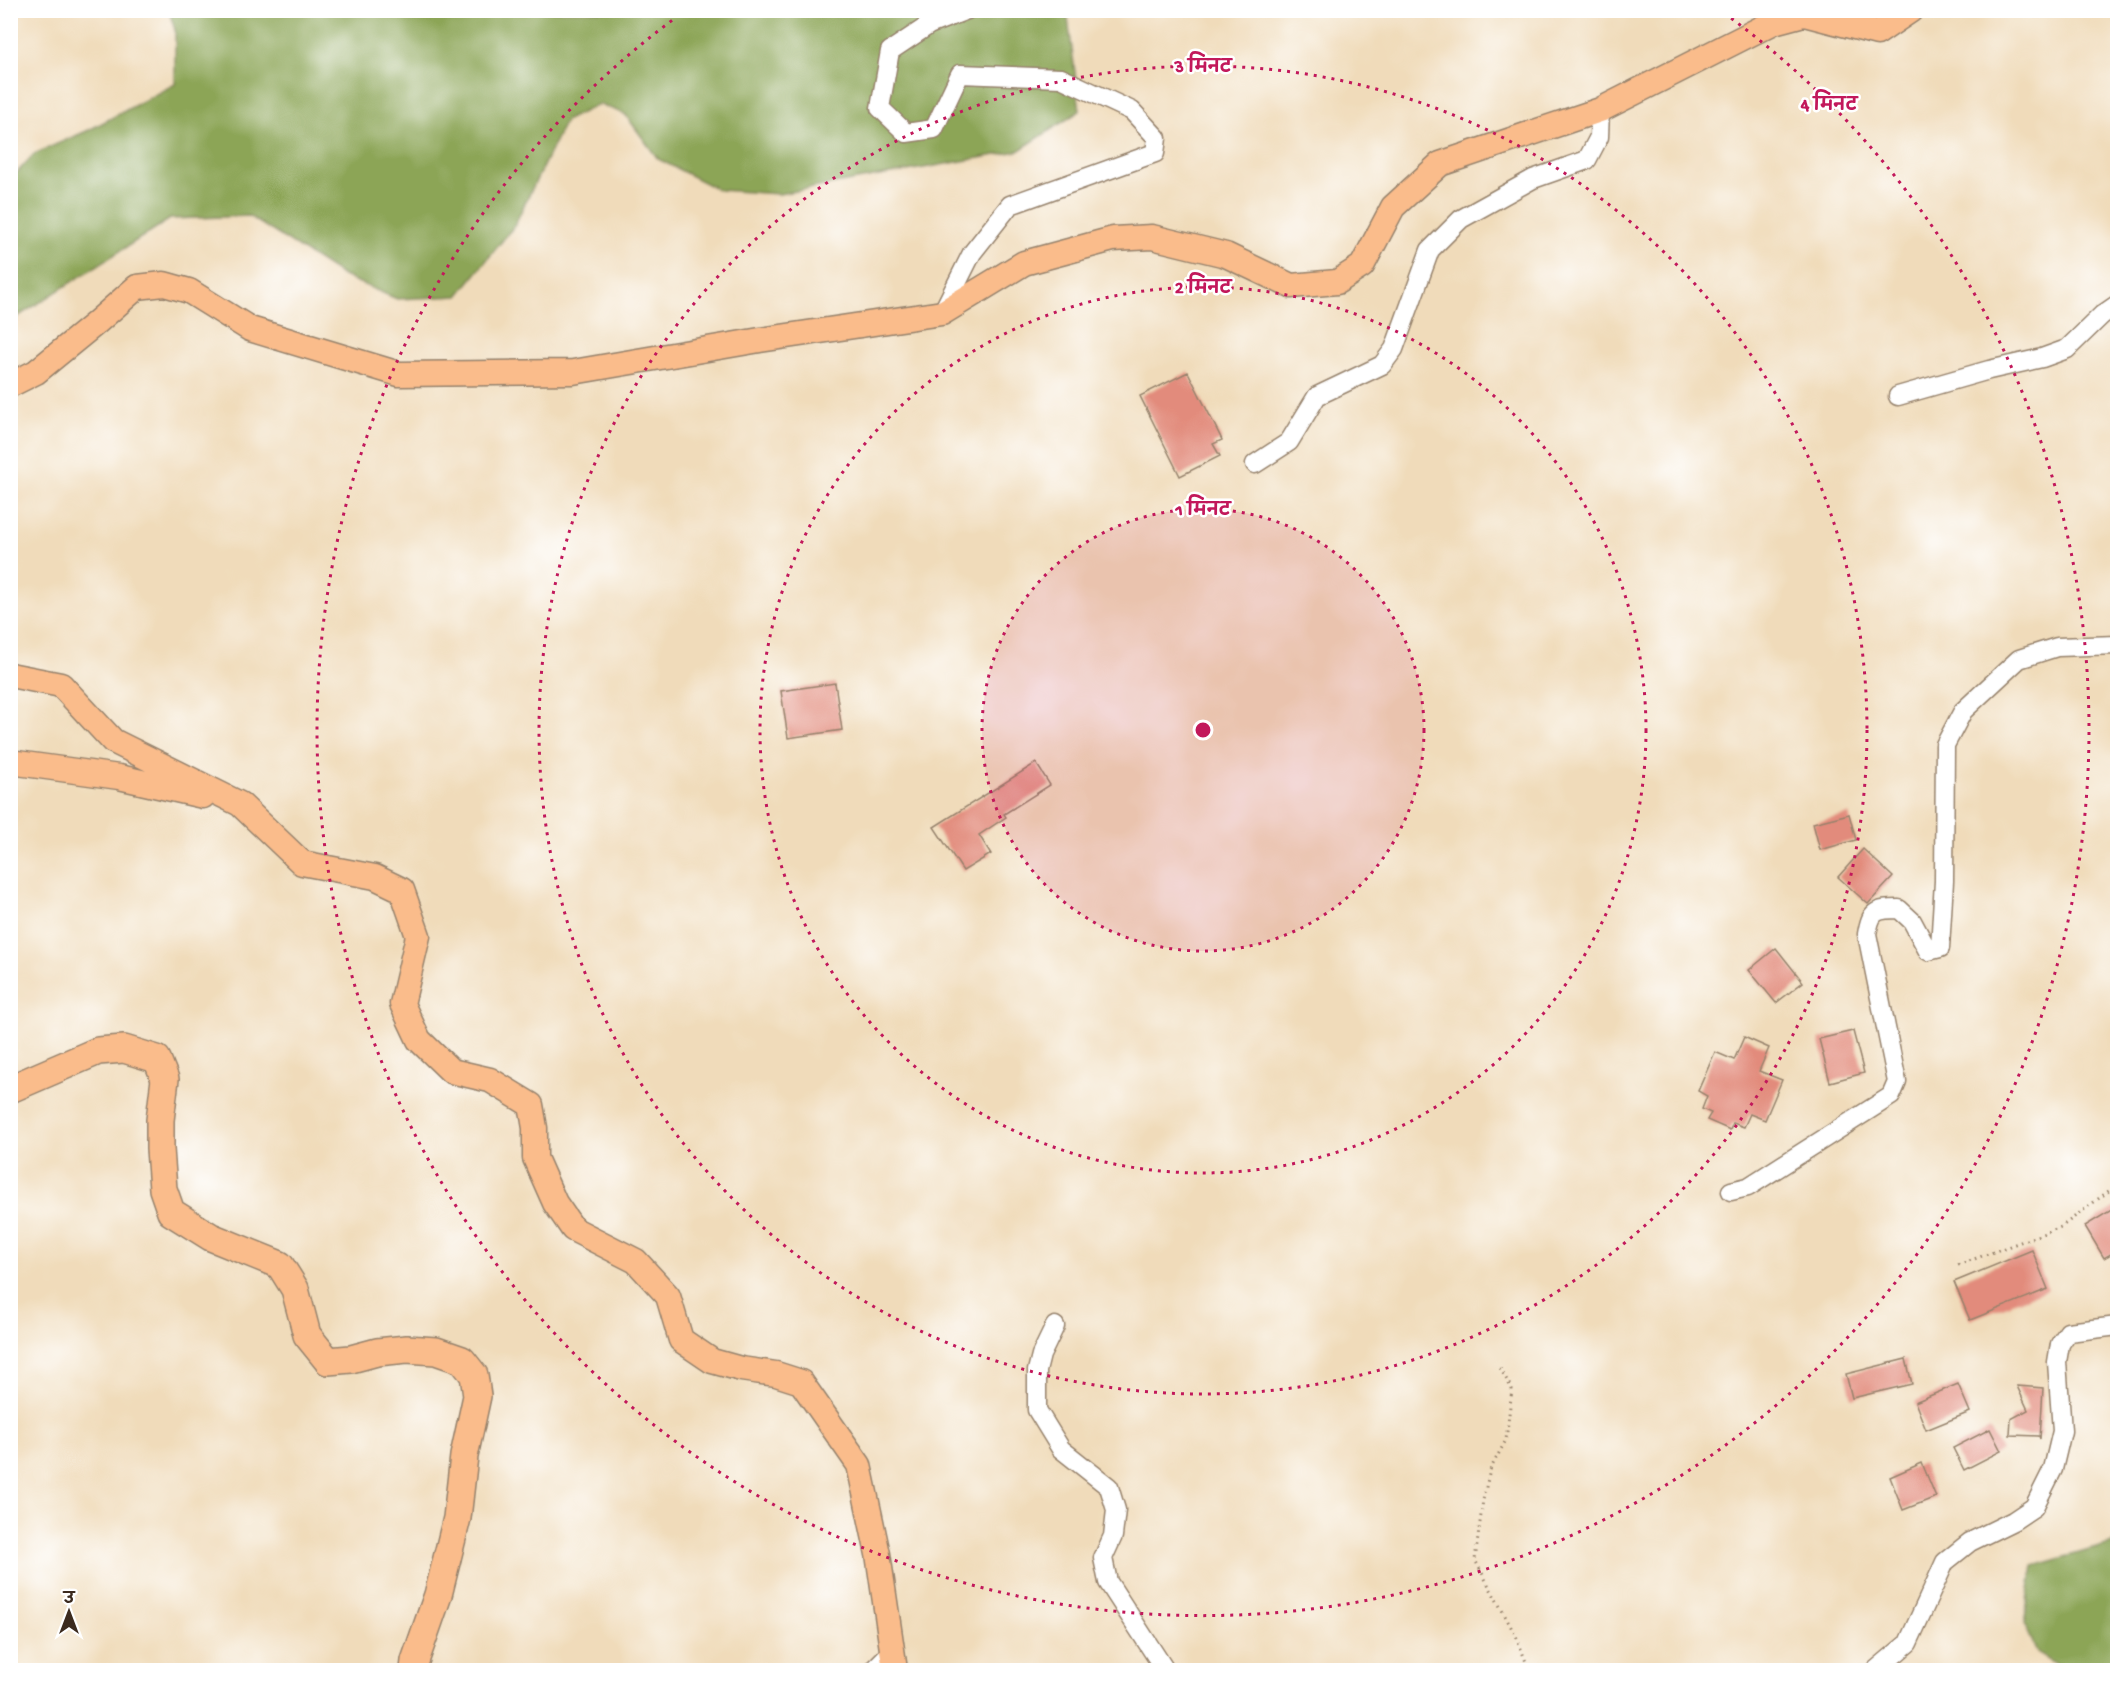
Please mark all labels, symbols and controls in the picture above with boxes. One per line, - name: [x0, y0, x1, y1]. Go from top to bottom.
- text: 3 मिनट: [1173, 51, 1234, 79]
- text: 4 मिनट: [1800, 89, 1859, 117]
- text: 2 मिनट: [1175, 272, 1234, 300]
- text: 1 मिनट: [1174, 494, 1233, 522]
- centre of rings: [1193, 720, 1213, 740]
- north arrow: [39, 1582, 99, 1642]
- text: उ: [62, 1591, 76, 1610]

